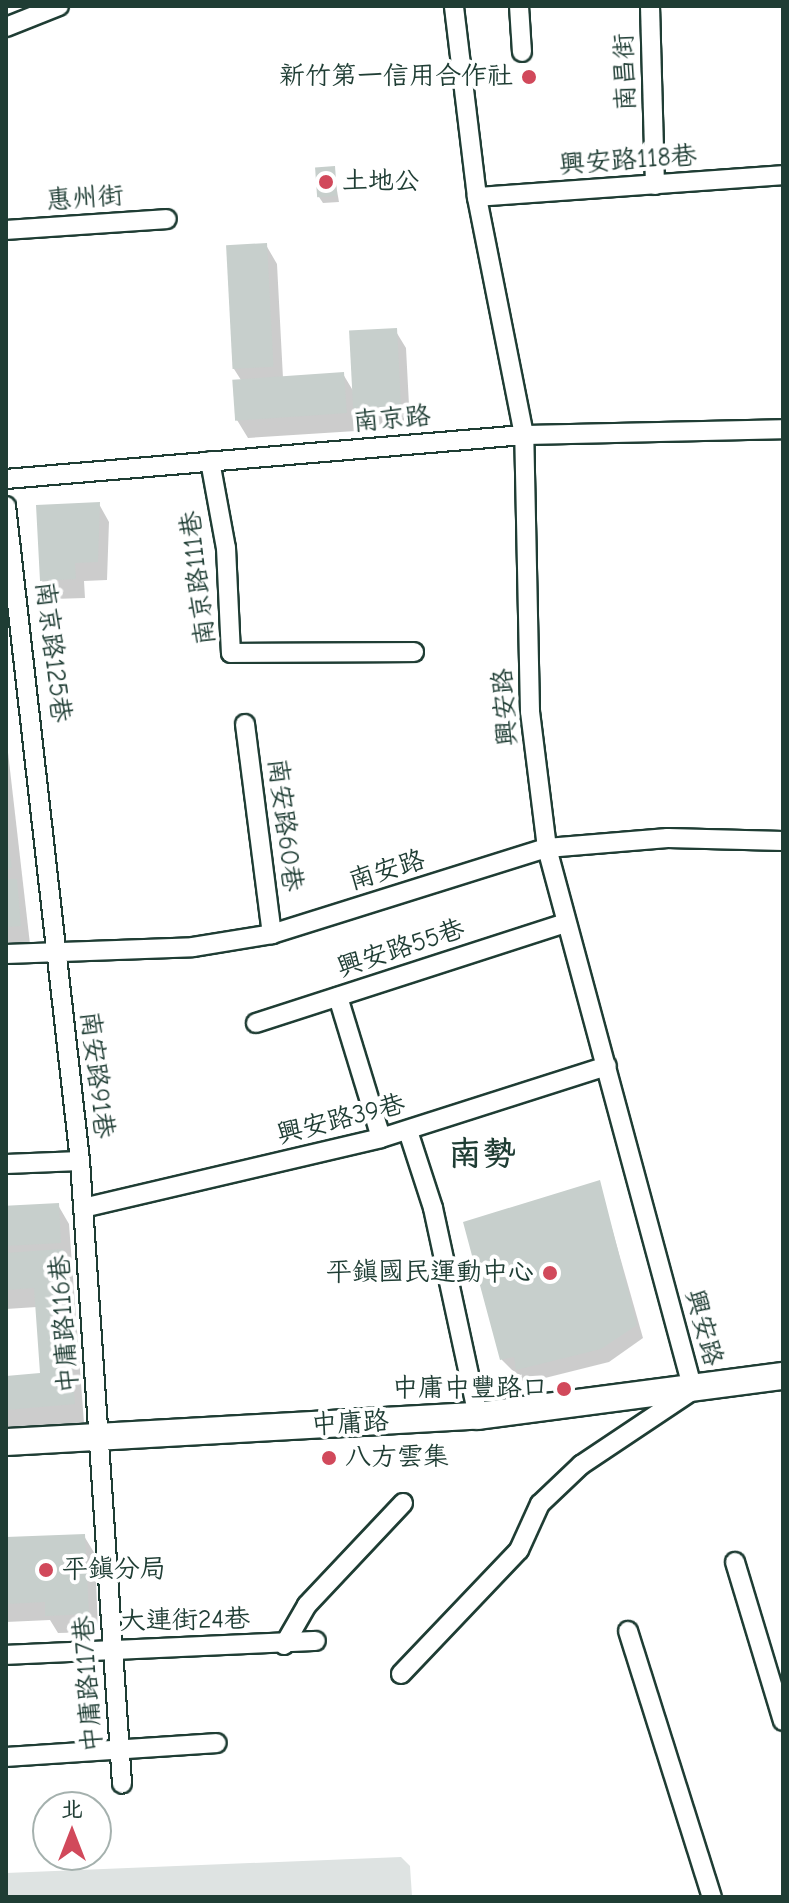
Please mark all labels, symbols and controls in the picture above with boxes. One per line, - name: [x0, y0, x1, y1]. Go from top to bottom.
- street label: 南昌街: [609, 32, 643, 112]
- place label: 新竹第一信用合作社: [279, 61, 513, 93]
- marker: 新竹第一信用合作社: [520, 68, 538, 86]
- street label: 興安路118巷: [558, 141, 698, 181]
- place label: 土地公: [342, 166, 420, 198]
- marker: 土地公: [317, 173, 335, 191]
- street label: 惠州街: [45, 181, 125, 217]
- street label: 南京路: [352, 401, 432, 439]
- street label: 南京路111巷: [175, 509, 223, 647]
- street label: 南京路125巷: [28, 580, 76, 724]
- street label: 興安路: [488, 667, 524, 747]
- street label: 南安路60巷: [260, 757, 308, 893]
- street label: 南安路: [345, 845, 429, 897]
- street label: 興安路55巷: [333, 914, 469, 984]
- street label: 南安路91巷: [73, 1010, 119, 1140]
- street label: 興安路39巷: [274, 1089, 408, 1151]
- district label: 南勢: [448, 1135, 516, 1175]
- street label: 中庸路116巷: [45, 1254, 85, 1394]
- place label: 平鎮國民運動中心: [326, 1257, 534, 1289]
- marker: 平鎮國民運動中心: [541, 1264, 559, 1282]
- street label: 興安路: [678, 1286, 728, 1370]
- place label: 中庸中豐路口: [392, 1373, 548, 1405]
- marker: 中庸中豐路口: [555, 1380, 573, 1398]
- street label: 中庸路: [310, 1406, 390, 1442]
- place label: 八方雲集: [345, 1442, 449, 1474]
- marker: 八方雲集: [320, 1449, 338, 1467]
- place label: 平鎮分局: [62, 1554, 166, 1586]
- marker: 平鎮分局: [37, 1561, 55, 1579]
- street label: 大連街24巷: [120, 1604, 250, 1638]
- street label: 中庸路117巷: [69, 1615, 109, 1753]
- north arrow: [32, 1791, 112, 1871]
- text: 北: [61, 1796, 83, 1822]

